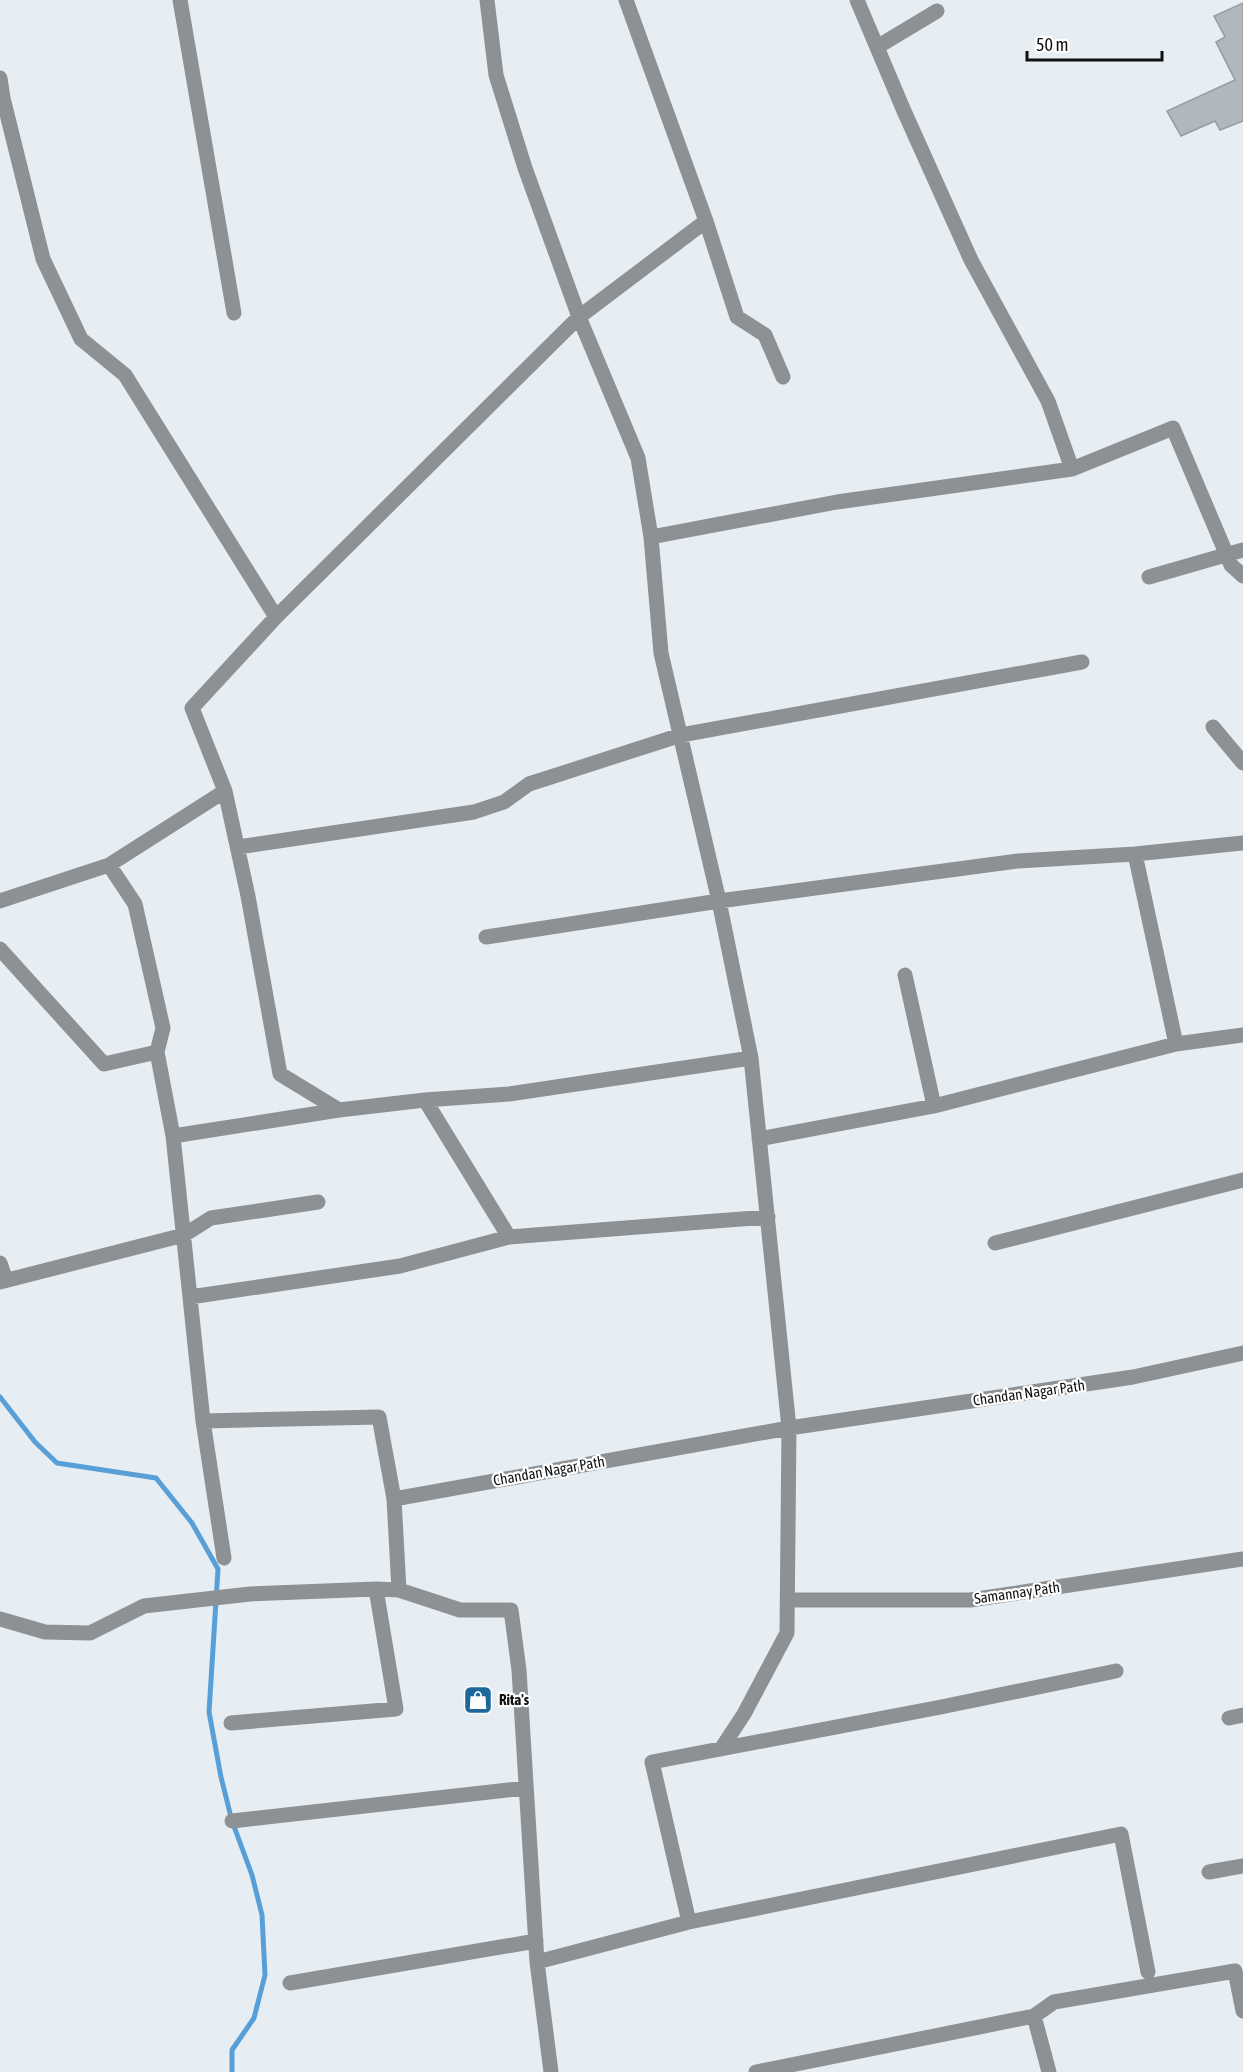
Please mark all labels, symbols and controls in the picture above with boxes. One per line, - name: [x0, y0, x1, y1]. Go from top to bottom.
- scale bar: [1027, 24, 1162, 62]
- text: 50 m: [1036, 34, 1068, 55]
- street label: Chandan Nagar Path: [972, 1376, 1086, 1409]
- street label: Chandan Nagar Path: [492, 1452, 606, 1489]
- street label: Samannay Path: [973, 1578, 1061, 1607]
- shop icon: Rita's: [462, 1684, 494, 1716]
- place label: Rita's: [499, 1691, 530, 1708]

